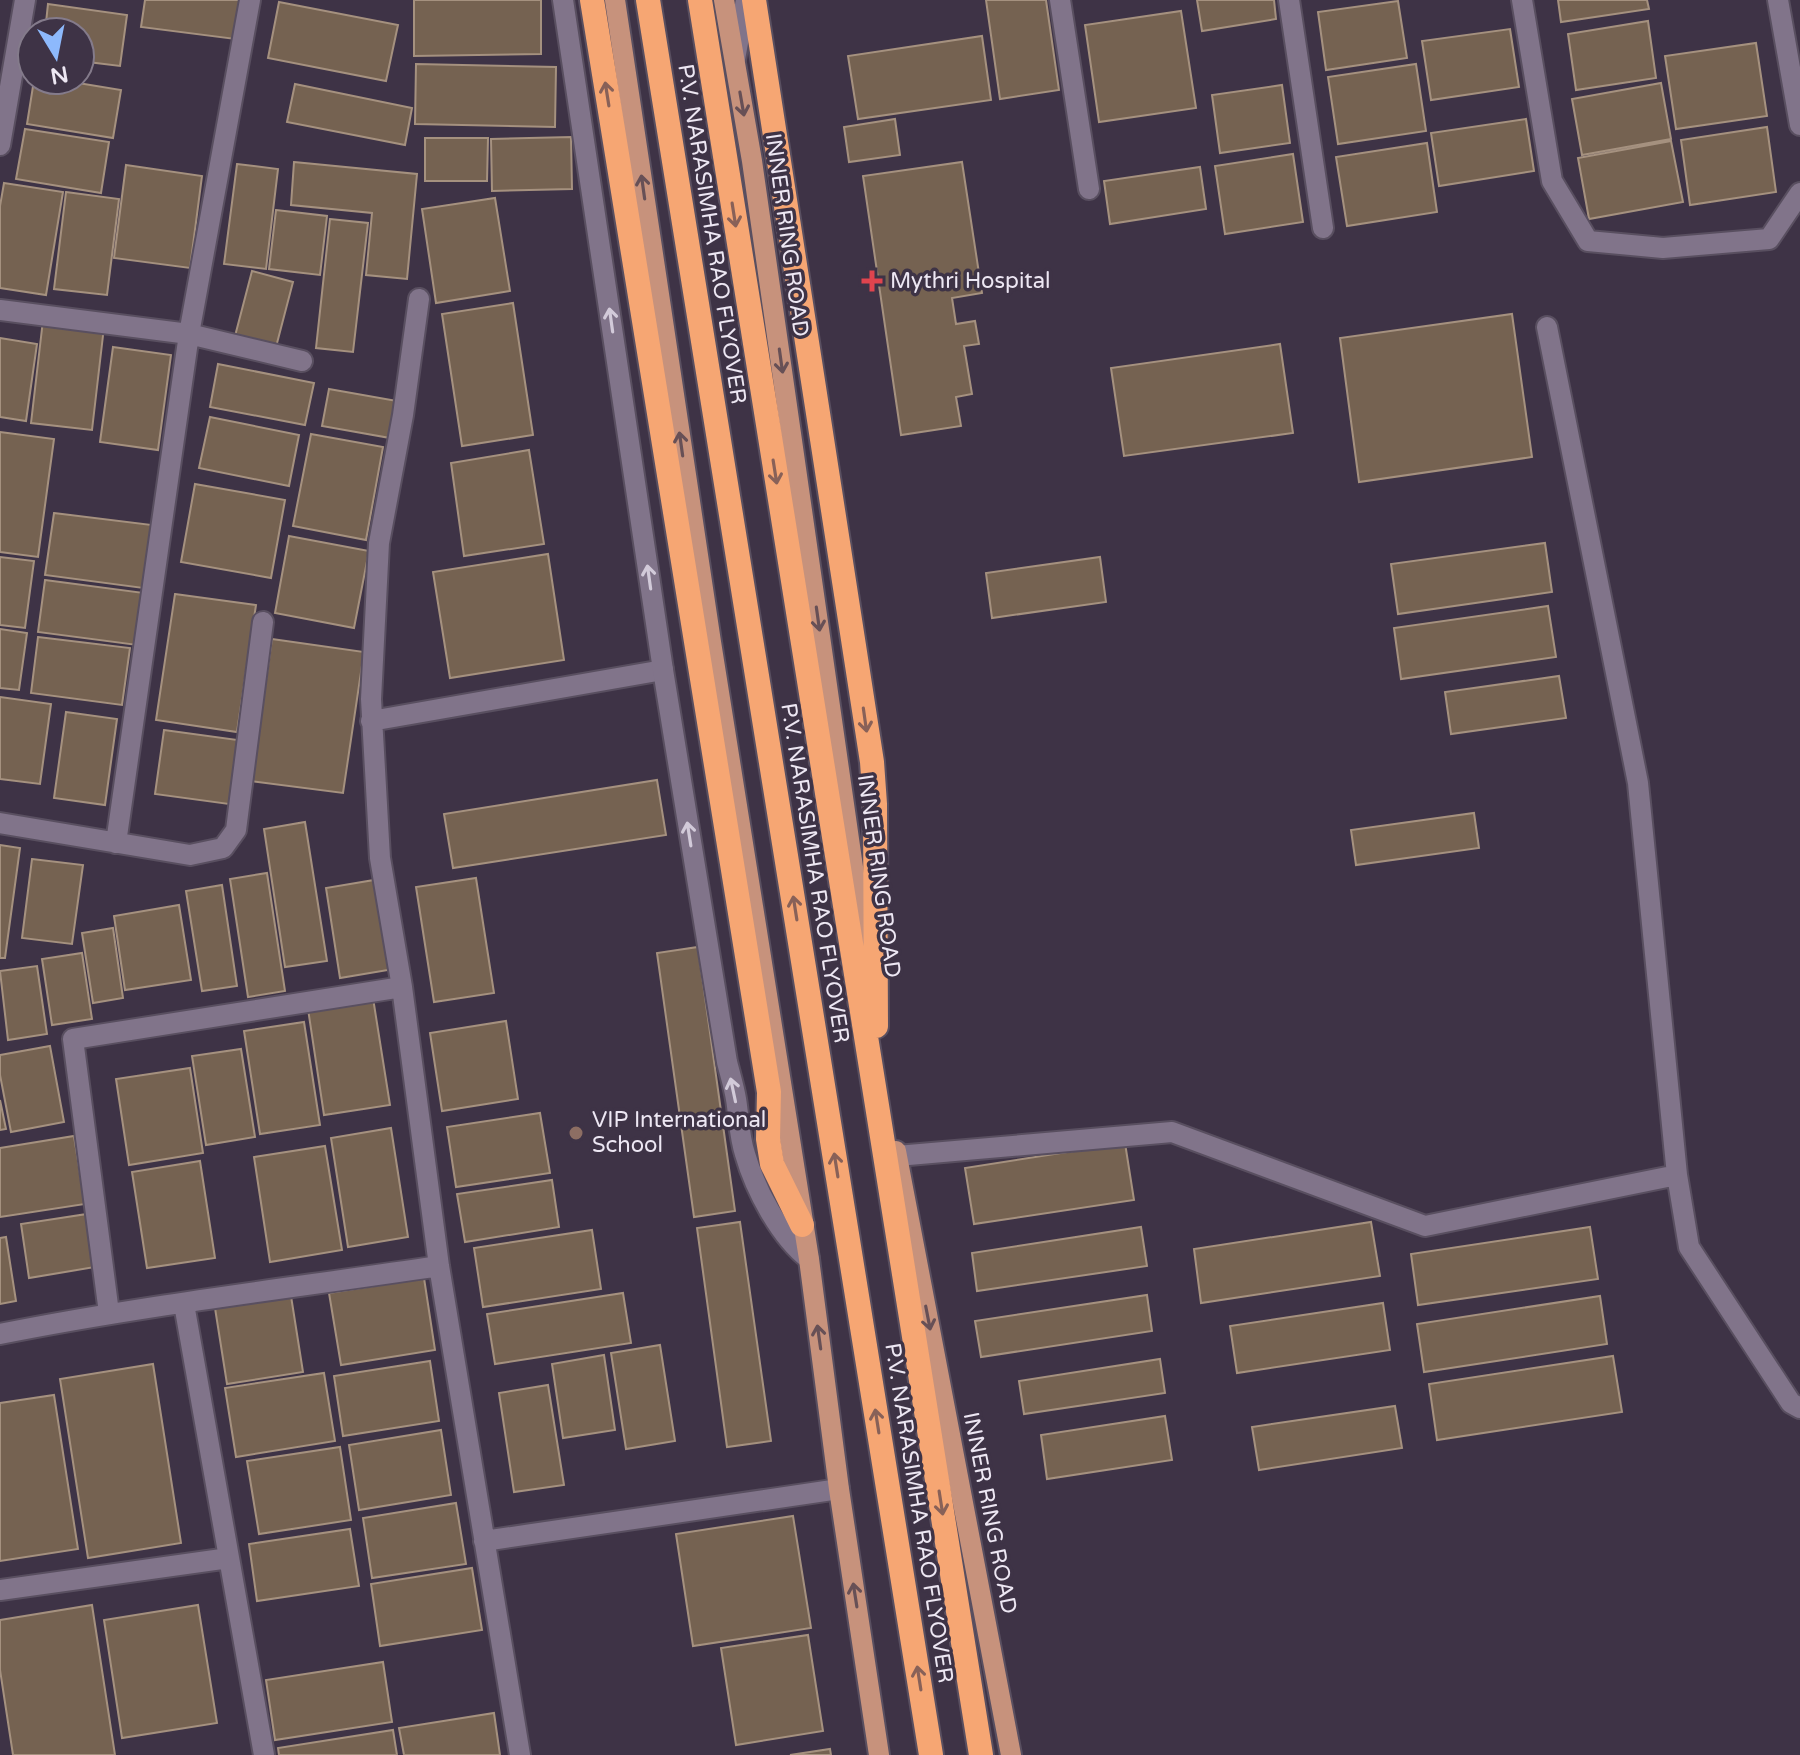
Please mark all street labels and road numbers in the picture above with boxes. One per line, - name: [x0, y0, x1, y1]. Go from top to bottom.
- street label: P.V. NARASIMHA RAO FLYOVER: [672, 62, 752, 406]
- street label: INNER RING ROAD: [760, 132, 814, 338]
- street label: P.V. NARASIMHA RAO FLYOVER: [775, 701, 855, 1045]
- street label: INNER RING ROAD: [852, 773, 906, 979]
- street label: P.V. NARASIMHA RAO FLYOVER: [879, 1341, 959, 1685]
- street label: INNER RING ROAD: [958, 1410, 1022, 1616]

